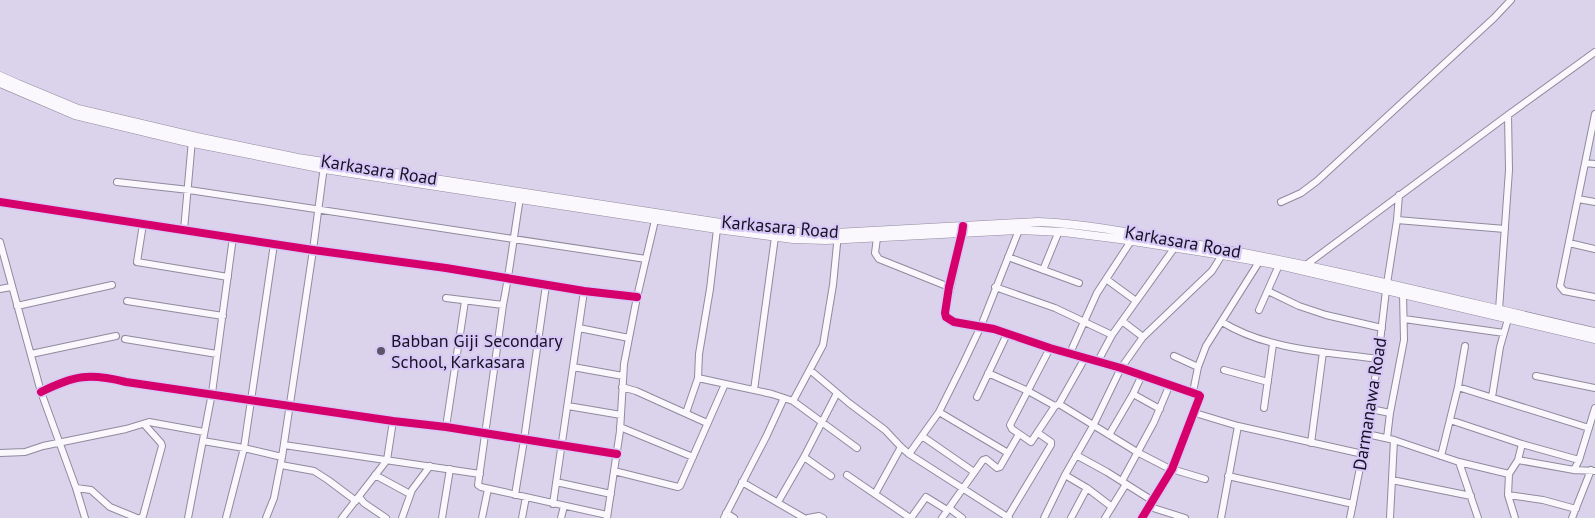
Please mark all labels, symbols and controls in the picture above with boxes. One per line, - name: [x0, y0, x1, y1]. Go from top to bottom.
- street label: Karkasara Road: [319, 149, 439, 190]
- street label: Karkasara Road: [720, 210, 840, 243]
- street label: Karkasara Road: [1123, 220, 1243, 263]
- place label: Babban Giji Secondary School, Karkasara: [391, 329, 563, 373]
- street label: Darmanawa Road: [1348, 336, 1391, 472]
- marker: Babban Giji Secondary School, Karkasara: [375, 345, 387, 357]

